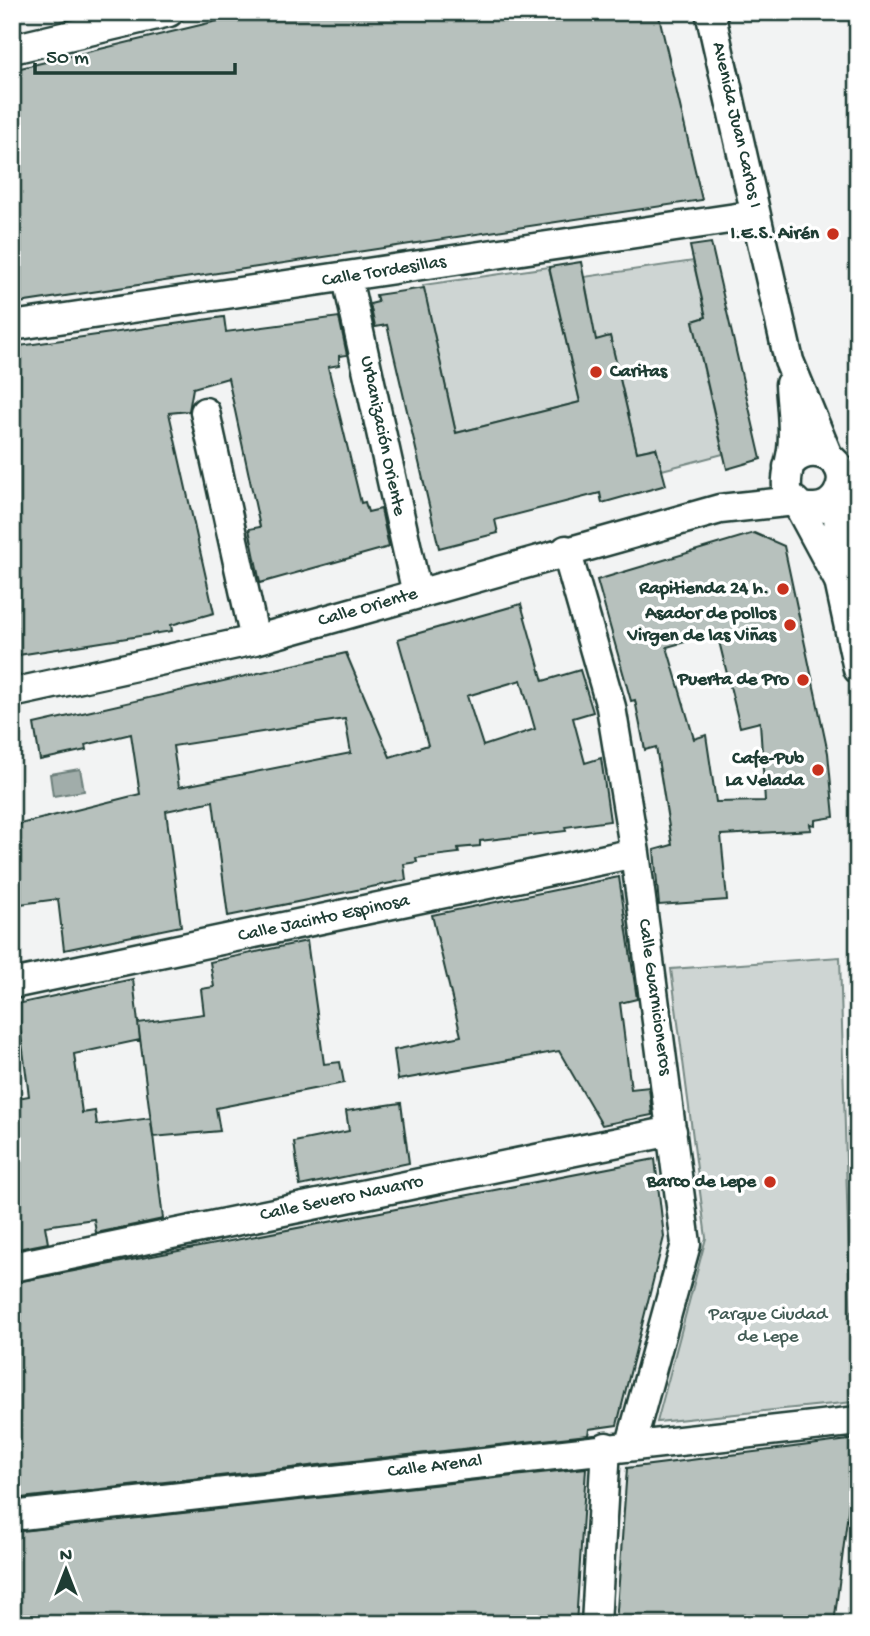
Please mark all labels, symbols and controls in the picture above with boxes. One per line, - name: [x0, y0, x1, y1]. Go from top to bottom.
- scale bar: [35, 32, 234, 76]
- street label: Avenida Juan Carlos I: [706, 40, 766, 210]
- text: 50 m: [46, 47, 89, 72]
- place label: I.E.S. Airén: [731, 223, 820, 246]
- marker: I.E.S. Airén: [825, 226, 841, 242]
- street label: Calle Tordesillas: [320, 251, 449, 293]
- street label: Urbanización Oriente: [354, 354, 410, 518]
- place label: Caritas: [609, 361, 668, 384]
- marker: Caritas: [588, 364, 604, 380]
- place label: Rapitienda 24 h.: [638, 578, 769, 601]
- marker: Rapitienda 24 h.: [775, 581, 791, 597]
- street label: Calle Oriente: [316, 583, 420, 633]
- place label: Asador de pollos Virgen de las Viñas: [627, 603, 777, 648]
- marker: Asador de pollos Virgen de las Viñas: [782, 617, 798, 633]
- place label: Puerta de Pro: [677, 669, 789, 692]
- marker: Puerta de Pro: [795, 672, 811, 688]
- place label: Cafe-Pub La Velada: [725, 748, 805, 793]
- marker: Cafe-Pub La Velada: [810, 762, 826, 778]
- street label: Calle Jacinto Espinosa: [236, 889, 413, 948]
- street label: Calle Guarnicioneros: [632, 917, 677, 1078]
- street label: Calle Severo Navarro: [258, 1170, 426, 1228]
- place label: Barco de Lepe: [646, 1171, 757, 1194]
- marker: Barco de Lepe: [762, 1174, 778, 1190]
- park label: Parque Ciudad de Lepe: [708, 1304, 829, 1349]
- street label: Calle Arenal: [386, 1450, 484, 1484]
- north arrow: [32, 1534, 102, 1604]
- text: N: [60, 1545, 72, 1568]

